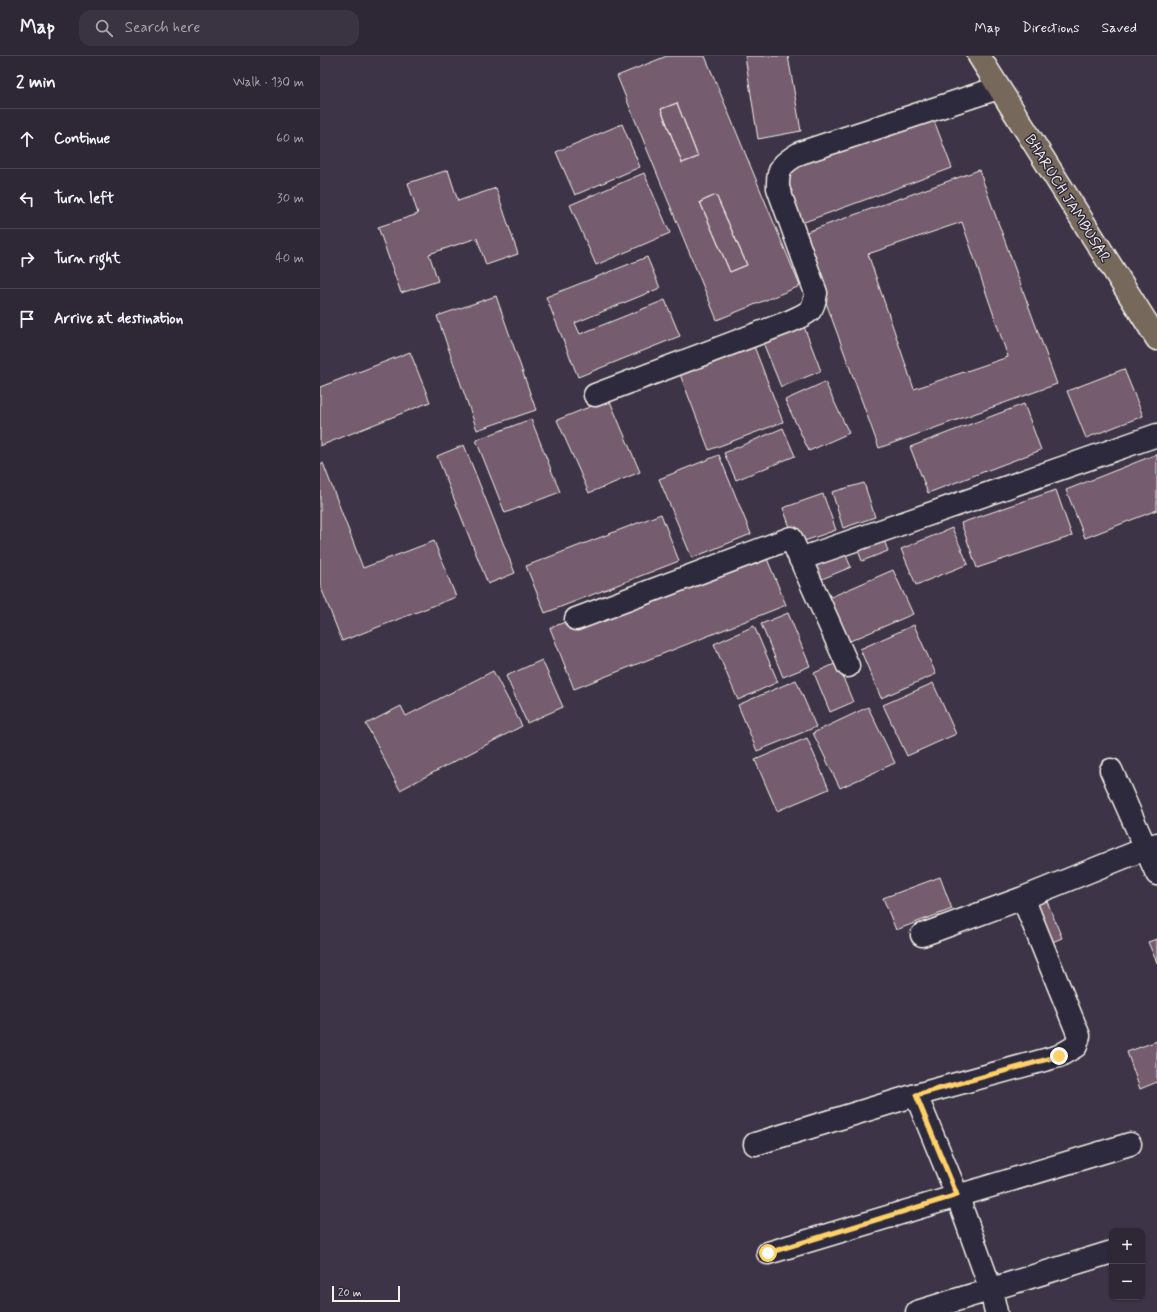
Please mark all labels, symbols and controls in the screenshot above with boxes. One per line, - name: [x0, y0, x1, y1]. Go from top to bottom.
- search box: [79, 10, 359, 46]
- text: Map: [20, 15, 55, 40]
- icon: search: [93, 17, 115, 39]
- text: Search here: [125, 18, 200, 38]
- text: Map: [974, 19, 1000, 37]
- text: Directions: [1022, 19, 1080, 37]
- text: Saved: [1102, 19, 1137, 37]
- text: 2 min: [16, 71, 56, 93]
- text: Walk · 130 m: [233, 74, 304, 91]
- icon: ahead: [16, 128, 38, 150]
- text: Continue: [54, 129, 110, 149]
- text: 60 m: [276, 130, 304, 147]
- street label: BHARUCH JAMBUSAR: [1020, 131, 1115, 266]
- icon: left: [16, 188, 38, 210]
- text: Turn left: [54, 189, 114, 209]
- text: 30 m: [277, 190, 304, 207]
- icon: right: [16, 248, 38, 270]
- text: Turn right: [54, 249, 121, 269]
- text: 40 m: [275, 250, 304, 267]
- icon: arrive: [16, 308, 38, 330]
- text: Arrive at destination: [54, 309, 183, 329]
- route end: [1050, 1047, 1068, 1065]
- map controls: [1109, 1228, 1145, 1300]
- button: +: [1109, 1228, 1145, 1264]
- route start: [759, 1244, 777, 1262]
- button: −: [1109, 1264, 1145, 1300]
- scale bar: [332, 1284, 400, 1303]
- text: 20 m: [338, 1286, 361, 1300]

